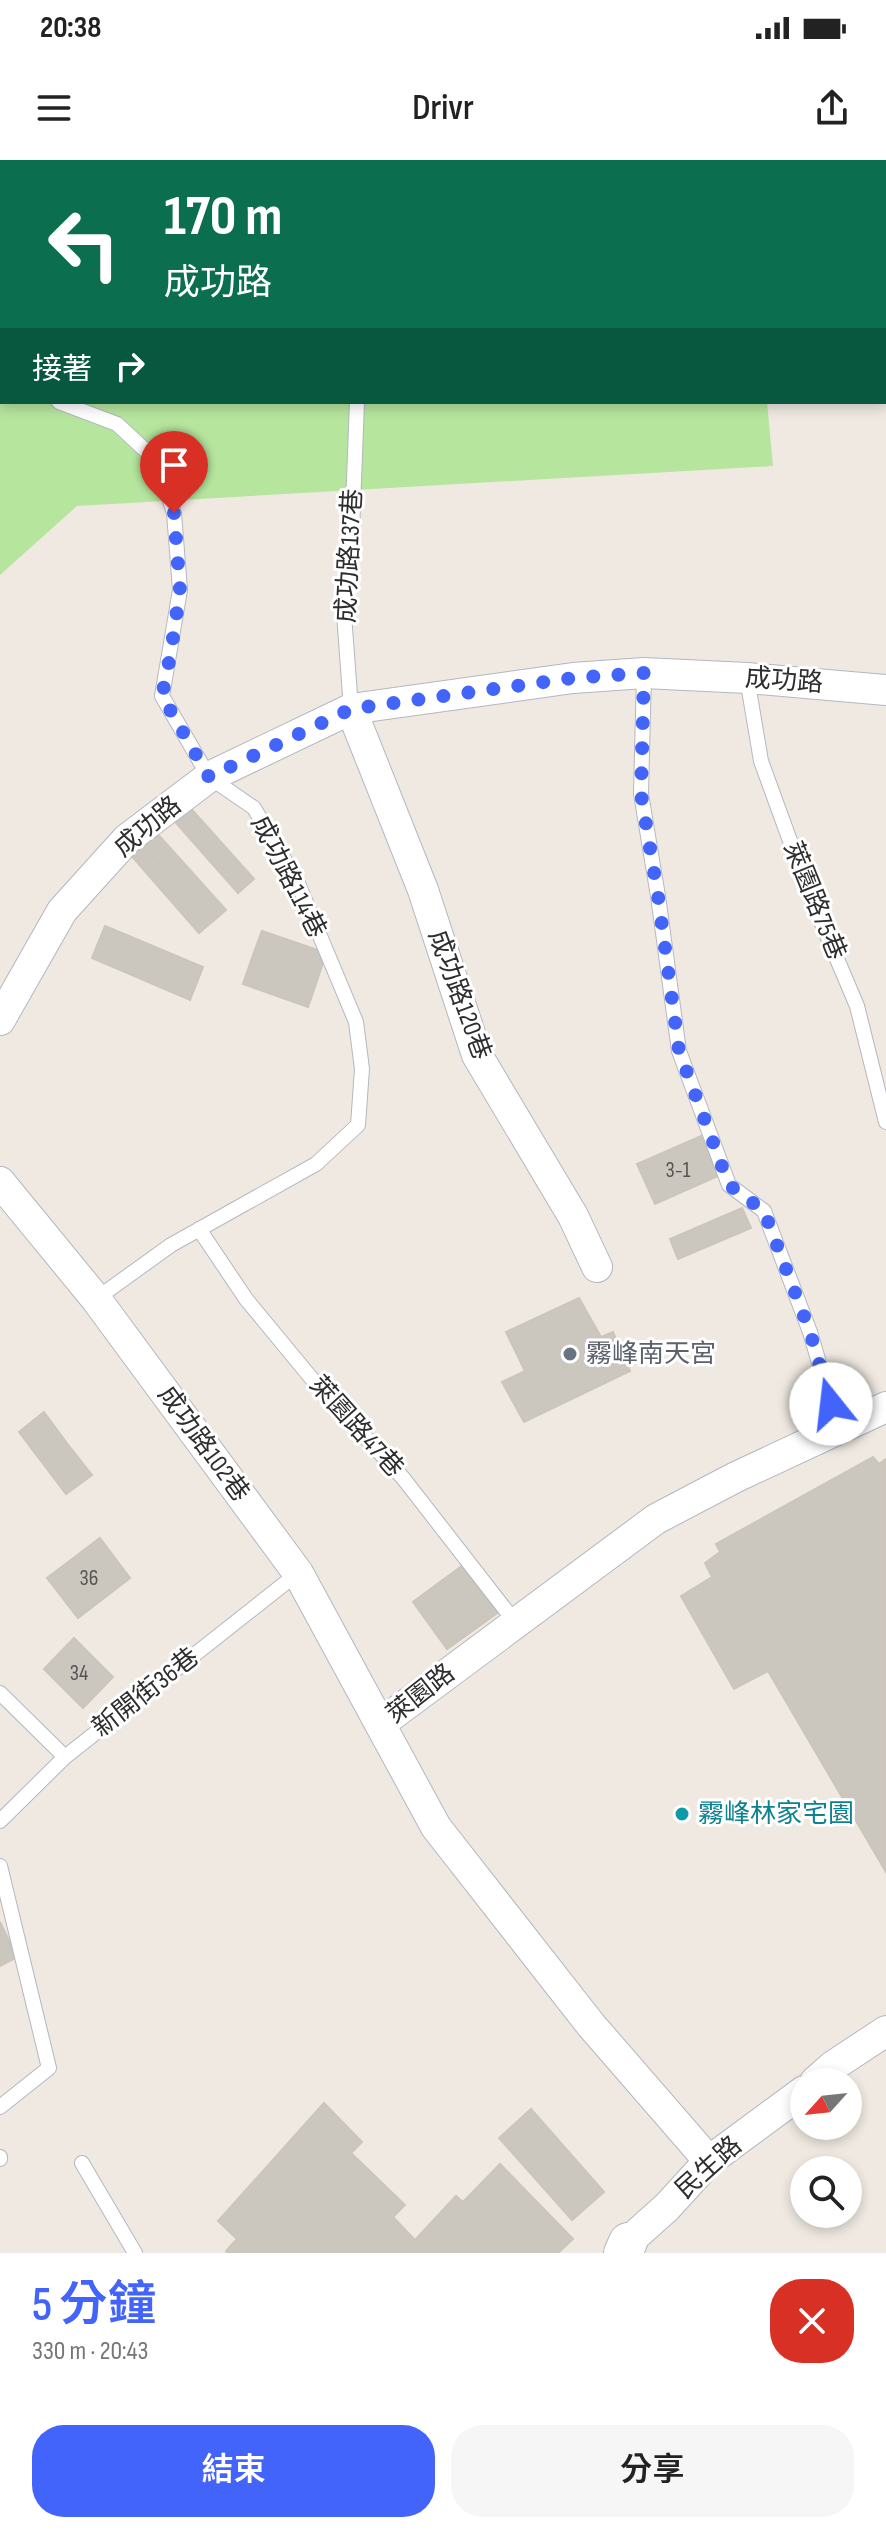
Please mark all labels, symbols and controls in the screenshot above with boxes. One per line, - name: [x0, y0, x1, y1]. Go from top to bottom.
- text: 20:38: [40, 10, 101, 46]
- icon: menu: [32, 86, 76, 130]
- icon: share: [810, 86, 854, 130]
- text: Drivr: [412, 87, 474, 130]
- text: 170 m: [164, 184, 282, 251]
- icon: left: [32, 192, 136, 296]
- text: 成功路: [164, 262, 272, 305]
- icon: right: [108, 344, 152, 388]
- text: 接著: [32, 352, 92, 388]
- pin: [140, 431, 208, 513]
- icon: arrive: [152, 443, 196, 487]
- street label: 成功路137巷: [331, 488, 369, 624]
- street label: 成功路: [744, 663, 824, 699]
- street label: 成功路: [108, 790, 188, 864]
- street label: 成功路114巷: [244, 811, 332, 943]
- street label: 萊園路75巷: [776, 837, 852, 965]
- street label: 成功路120巷: [421, 926, 497, 1064]
- house number: 3-1: [665, 1157, 691, 1184]
- place label: 霧峰南天宮: [586, 1339, 716, 1370]
- marker: 霧峰南天宮: [561, 1345, 579, 1363]
- position arrow: [789, 1362, 873, 1446]
- street label: 萊園路47巷: [303, 1370, 409, 1484]
- street label: 成功路102巷: [151, 1380, 255, 1508]
- house number: 36: [80, 1565, 98, 1592]
- street label: 新開街36巷: [87, 1642, 205, 1744]
- street label: 萊園路: [381, 1658, 461, 1730]
- house number: 34: [70, 1660, 88, 1687]
- place label: 霧峰林家宅園: [698, 1799, 854, 1830]
- marker: 霧峰林家宅園: [673, 1805, 691, 1823]
- north arrow: [790, 2068, 862, 2140]
- map controls: [790, 2068, 862, 2228]
- street label: 民生路: [670, 2130, 748, 2206]
- button: search: [790, 2156, 862, 2228]
- text: 5 分鐘: [32, 2277, 156, 2334]
- button: close: [770, 2279, 854, 2363]
- text: 330 m · 20:43: [32, 2336, 148, 2367]
- button: 結束: [32, 2425, 435, 2517]
- button: 分享: [451, 2425, 854, 2517]

